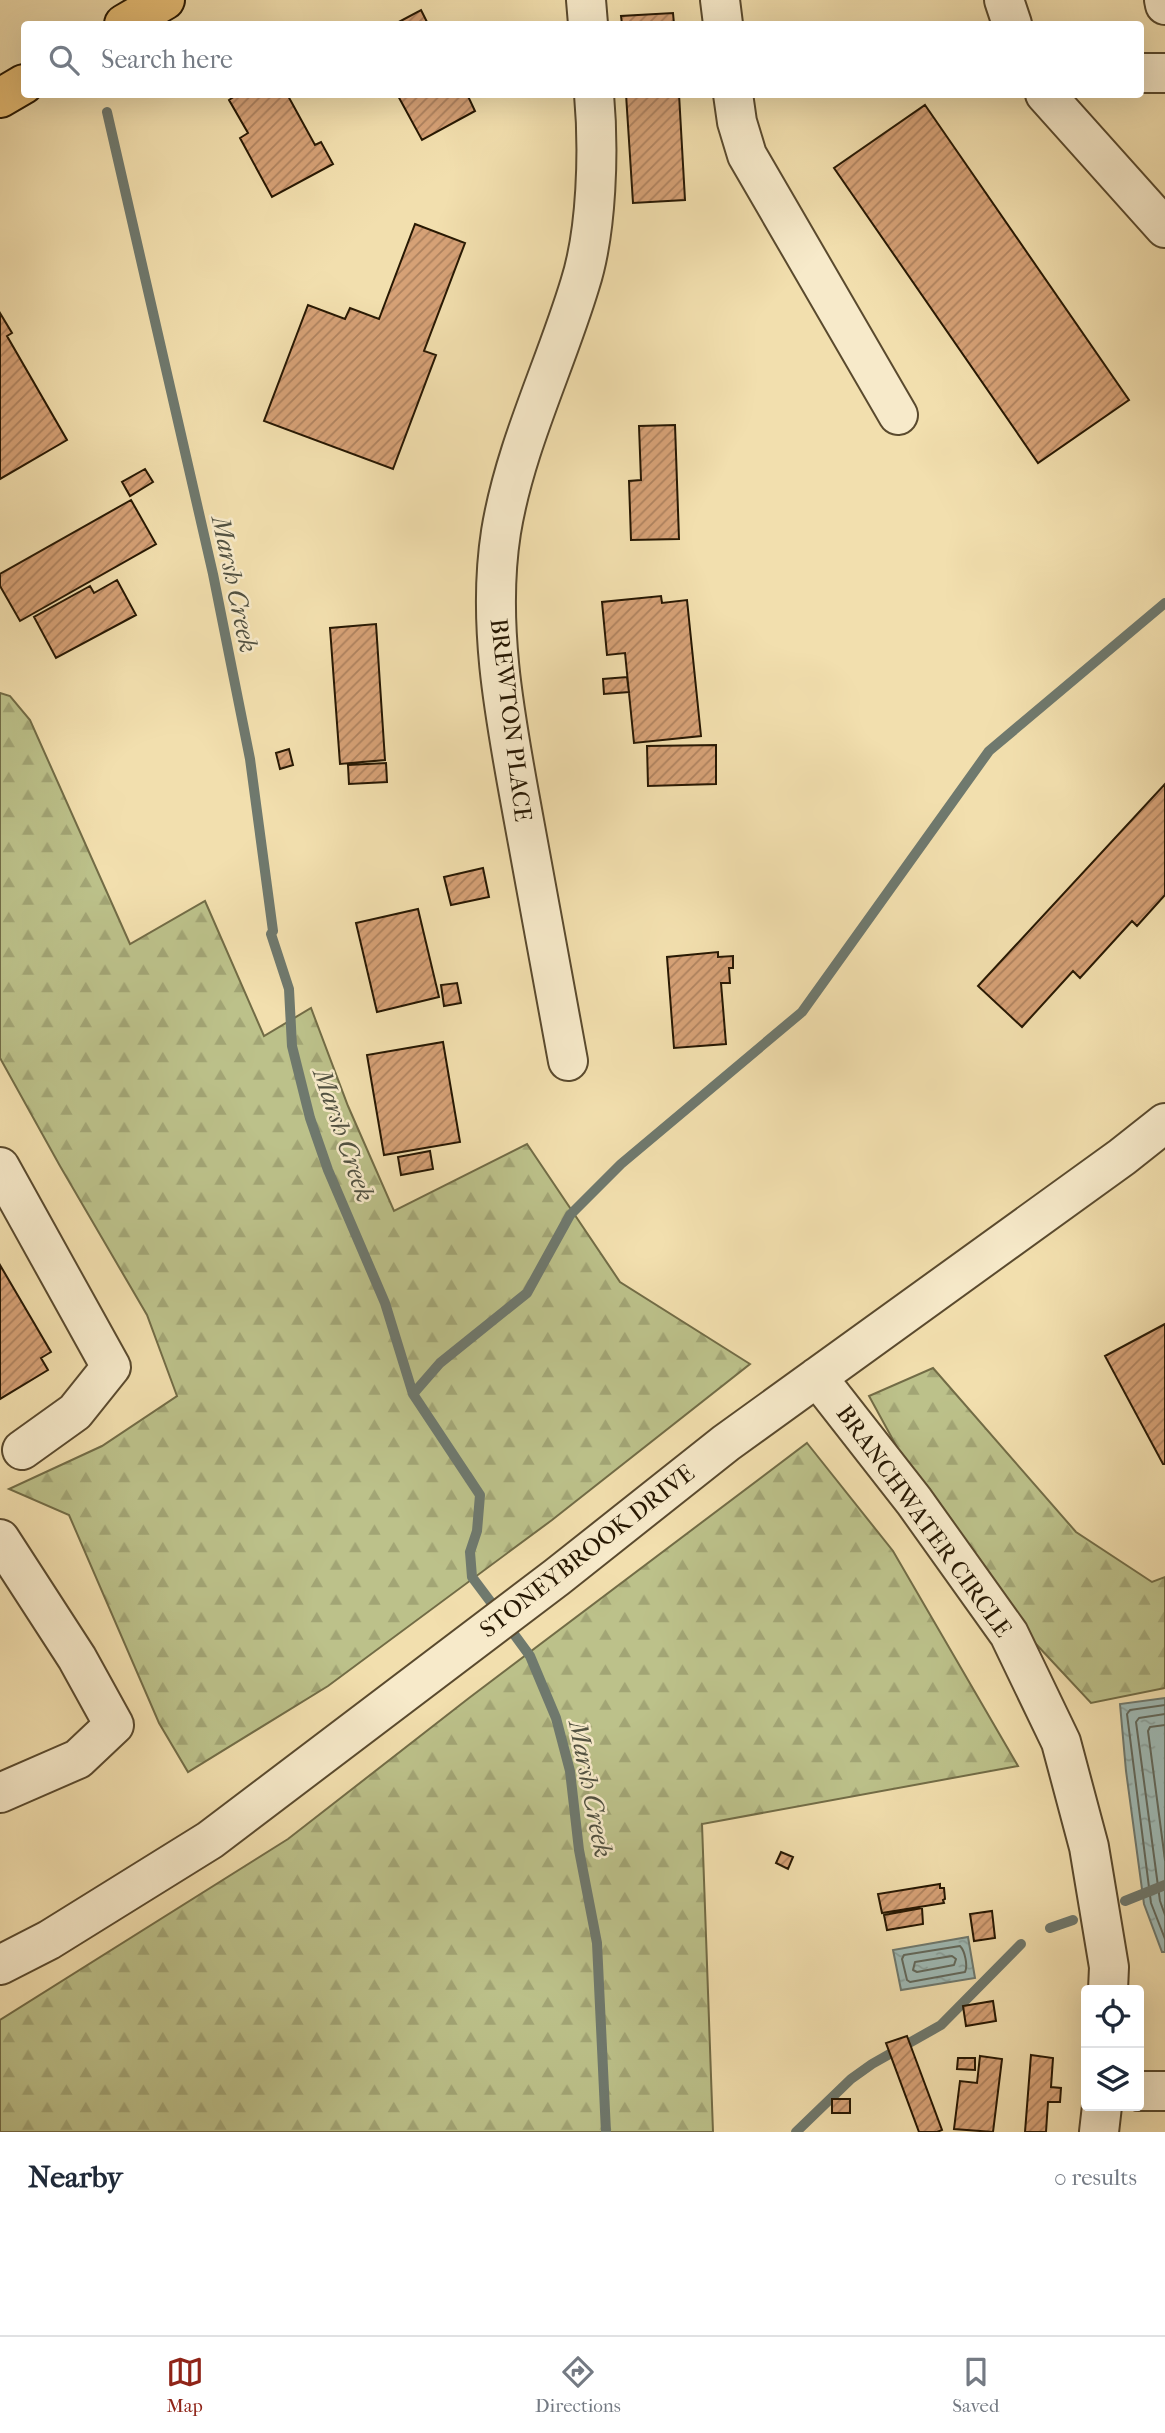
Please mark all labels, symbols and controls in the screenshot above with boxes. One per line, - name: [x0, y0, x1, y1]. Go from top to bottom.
- search box: [21, 21, 1144, 98]
- icon: search: [45, 41, 83, 79]
- text: Search here: [101, 44, 233, 75]
- water label: Marsh Creek: [204, 511, 264, 655]
- street label: BREWTON PLACE: [485, 617, 537, 823]
- water label: Marsh Creek: [306, 1063, 381, 1206]
- street label: BRANCHWATER CIRCLE: [831, 1400, 1017, 1642]
- street label: STONEYBROOK DRIVE: [474, 1459, 700, 1643]
- water label: Marsh Creek: [562, 1716, 619, 1860]
- map controls: [1081, 1985, 1144, 2111]
- button: locate: [1081, 1985, 1144, 2048]
- button: layers: [1081, 2048, 1144, 2111]
- text: Nearby: [28, 2160, 123, 2195]
- text: 0 results: [1054, 2164, 1137, 2191]
- tab: Map: [166, 2353, 204, 2417]
- tab: Directions: [535, 2353, 621, 2417]
- tab: Saved: [952, 2353, 999, 2417]

